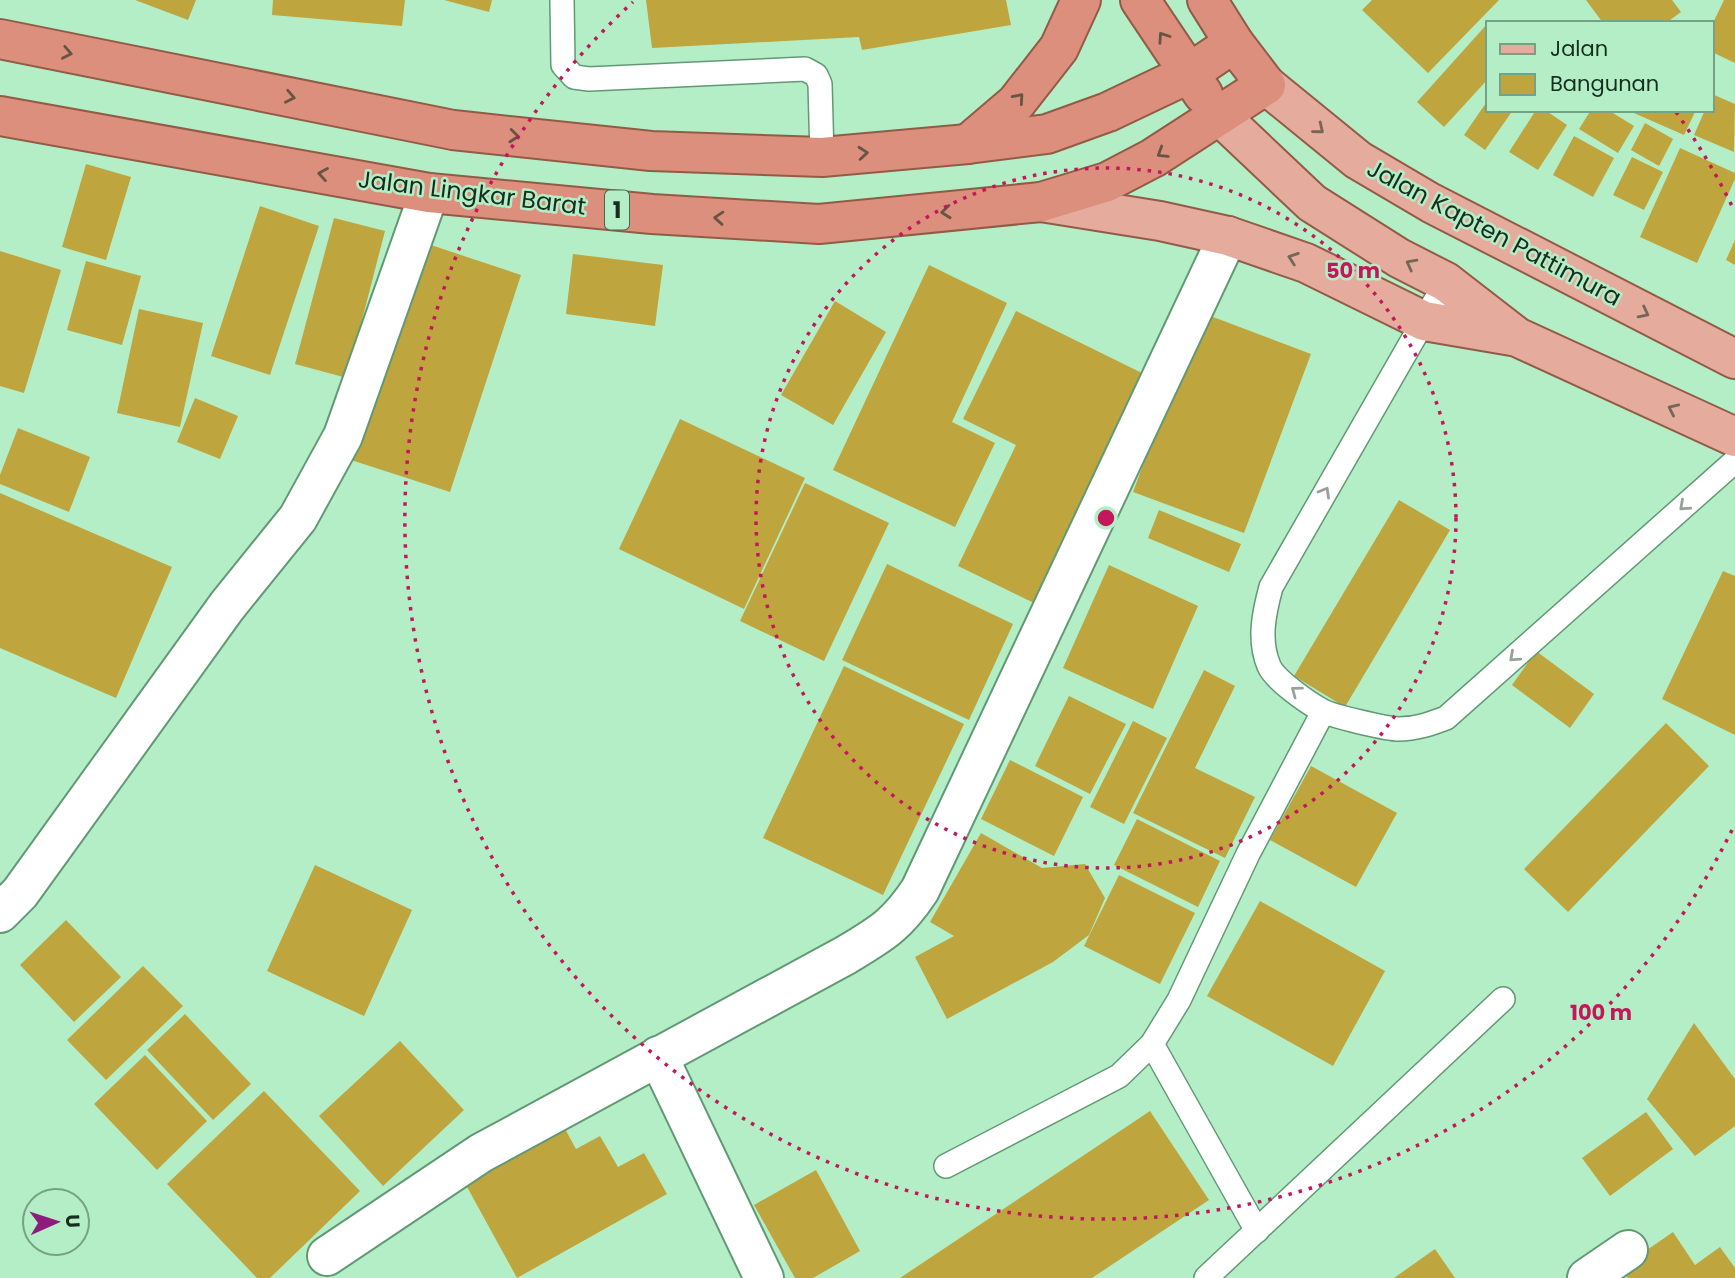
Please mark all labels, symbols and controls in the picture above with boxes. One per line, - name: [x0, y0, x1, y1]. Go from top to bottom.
- legend: [1486, 21, 1714, 112]
- one-way arrow: [1159, 32, 1172, 45]
- text: Jalan: [1550, 34, 1608, 63]
- one-way arrow: [61, 44, 73, 59]
- text: Bangunan: [1550, 69, 1659, 98]
- one-way arrow: [284, 89, 296, 104]
- one-way arrow: [1011, 94, 1023, 107]
- one-way arrow: [1312, 120, 1324, 133]
- one-way arrow: [509, 128, 520, 143]
- one-way arrow: [1157, 144, 1170, 157]
- one-way arrow: [857, 146, 869, 161]
- street label: Jalan Kapten Pattimura: [1361, 151, 1627, 314]
- street label: Jalan Lingkar Barat: [356, 162, 588, 223]
- one-way arrow: [317, 167, 329, 182]
- road number: 1: [605, 190, 629, 230]
- one-way arrow: [940, 204, 951, 219]
- one-way arrow: [713, 211, 724, 226]
- one-way arrow: [1288, 252, 1300, 267]
- text: 50 m: [1326, 256, 1380, 285]
- one-way arrow: [1406, 258, 1418, 272]
- one-way arrow: [1637, 304, 1649, 318]
- one-way arrow: [1668, 403, 1680, 417]
- one-way arrow: [1317, 487, 1330, 500]
- one-way arrow: [1679, 498, 1692, 510]
- centre of rings: [1094, 506, 1118, 530]
- one-way arrow: [1509, 649, 1522, 661]
- one-way arrow: [1291, 687, 1303, 699]
- text: 100 m: [1570, 998, 1632, 1027]
- north arrow: [21, 1187, 91, 1257]
- text: U: [59, 1214, 86, 1229]

